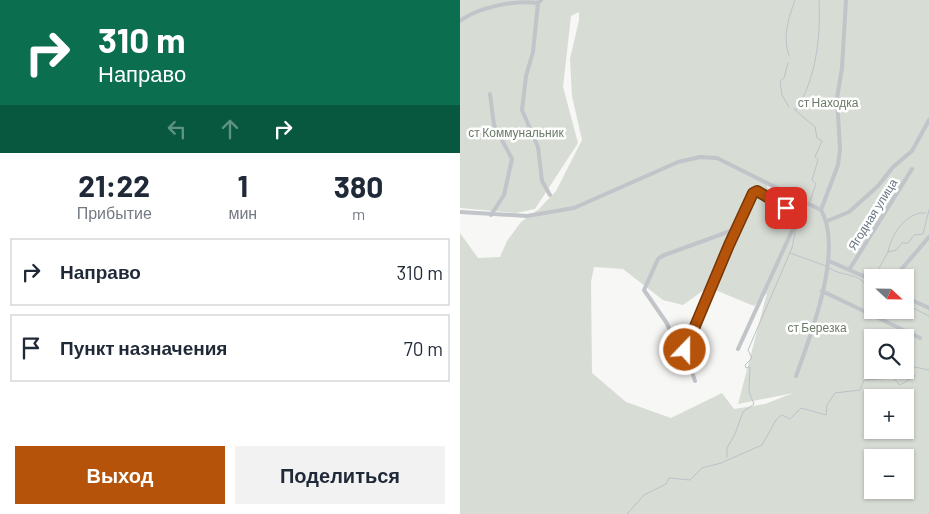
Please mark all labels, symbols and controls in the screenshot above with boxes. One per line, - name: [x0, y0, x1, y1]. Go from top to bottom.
- text: 310 m: [98, 18, 185, 60]
- icon: right: [15, 20, 80, 85]
- text: Направо: [98, 60, 186, 86]
- park label: ст Находка: [798, 95, 859, 110]
- icon: left: [163, 115, 191, 143]
- icon: ahead: [216, 115, 244, 143]
- icon: right: [269, 115, 297, 143]
- park label: ст Коммунальник: [468, 125, 564, 140]
- text: 21:22: [78, 167, 150, 203]
- text: 1: [238, 167, 248, 203]
- text: 380: [334, 168, 383, 204]
- street label: Ягодная улица: [844, 176, 901, 253]
- pin: [765, 187, 807, 229]
- icon: arrive: [772, 194, 800, 222]
- text: Прибытие: [77, 203, 152, 222]
- text: мин: [228, 203, 257, 222]
- text: m: [352, 204, 365, 223]
- icon: right: [17, 258, 45, 286]
- text: Направо: [60, 260, 141, 283]
- text: 310 m: [396, 261, 443, 284]
- north arrow: [864, 269, 914, 319]
- map controls: [864, 269, 914, 499]
- park label: ст Березка: [787, 320, 847, 335]
- position arrow: [658, 323, 710, 375]
- button: search: [864, 329, 914, 379]
- icon: arrive: [17, 334, 45, 362]
- text: Пункт назначения: [60, 336, 227, 359]
- text: 70 m: [404, 337, 443, 360]
- button: +: [864, 389, 914, 439]
- button: Выход: [15, 446, 225, 504]
- button: Поделиться: [235, 446, 445, 504]
- button: −: [864, 449, 914, 499]

